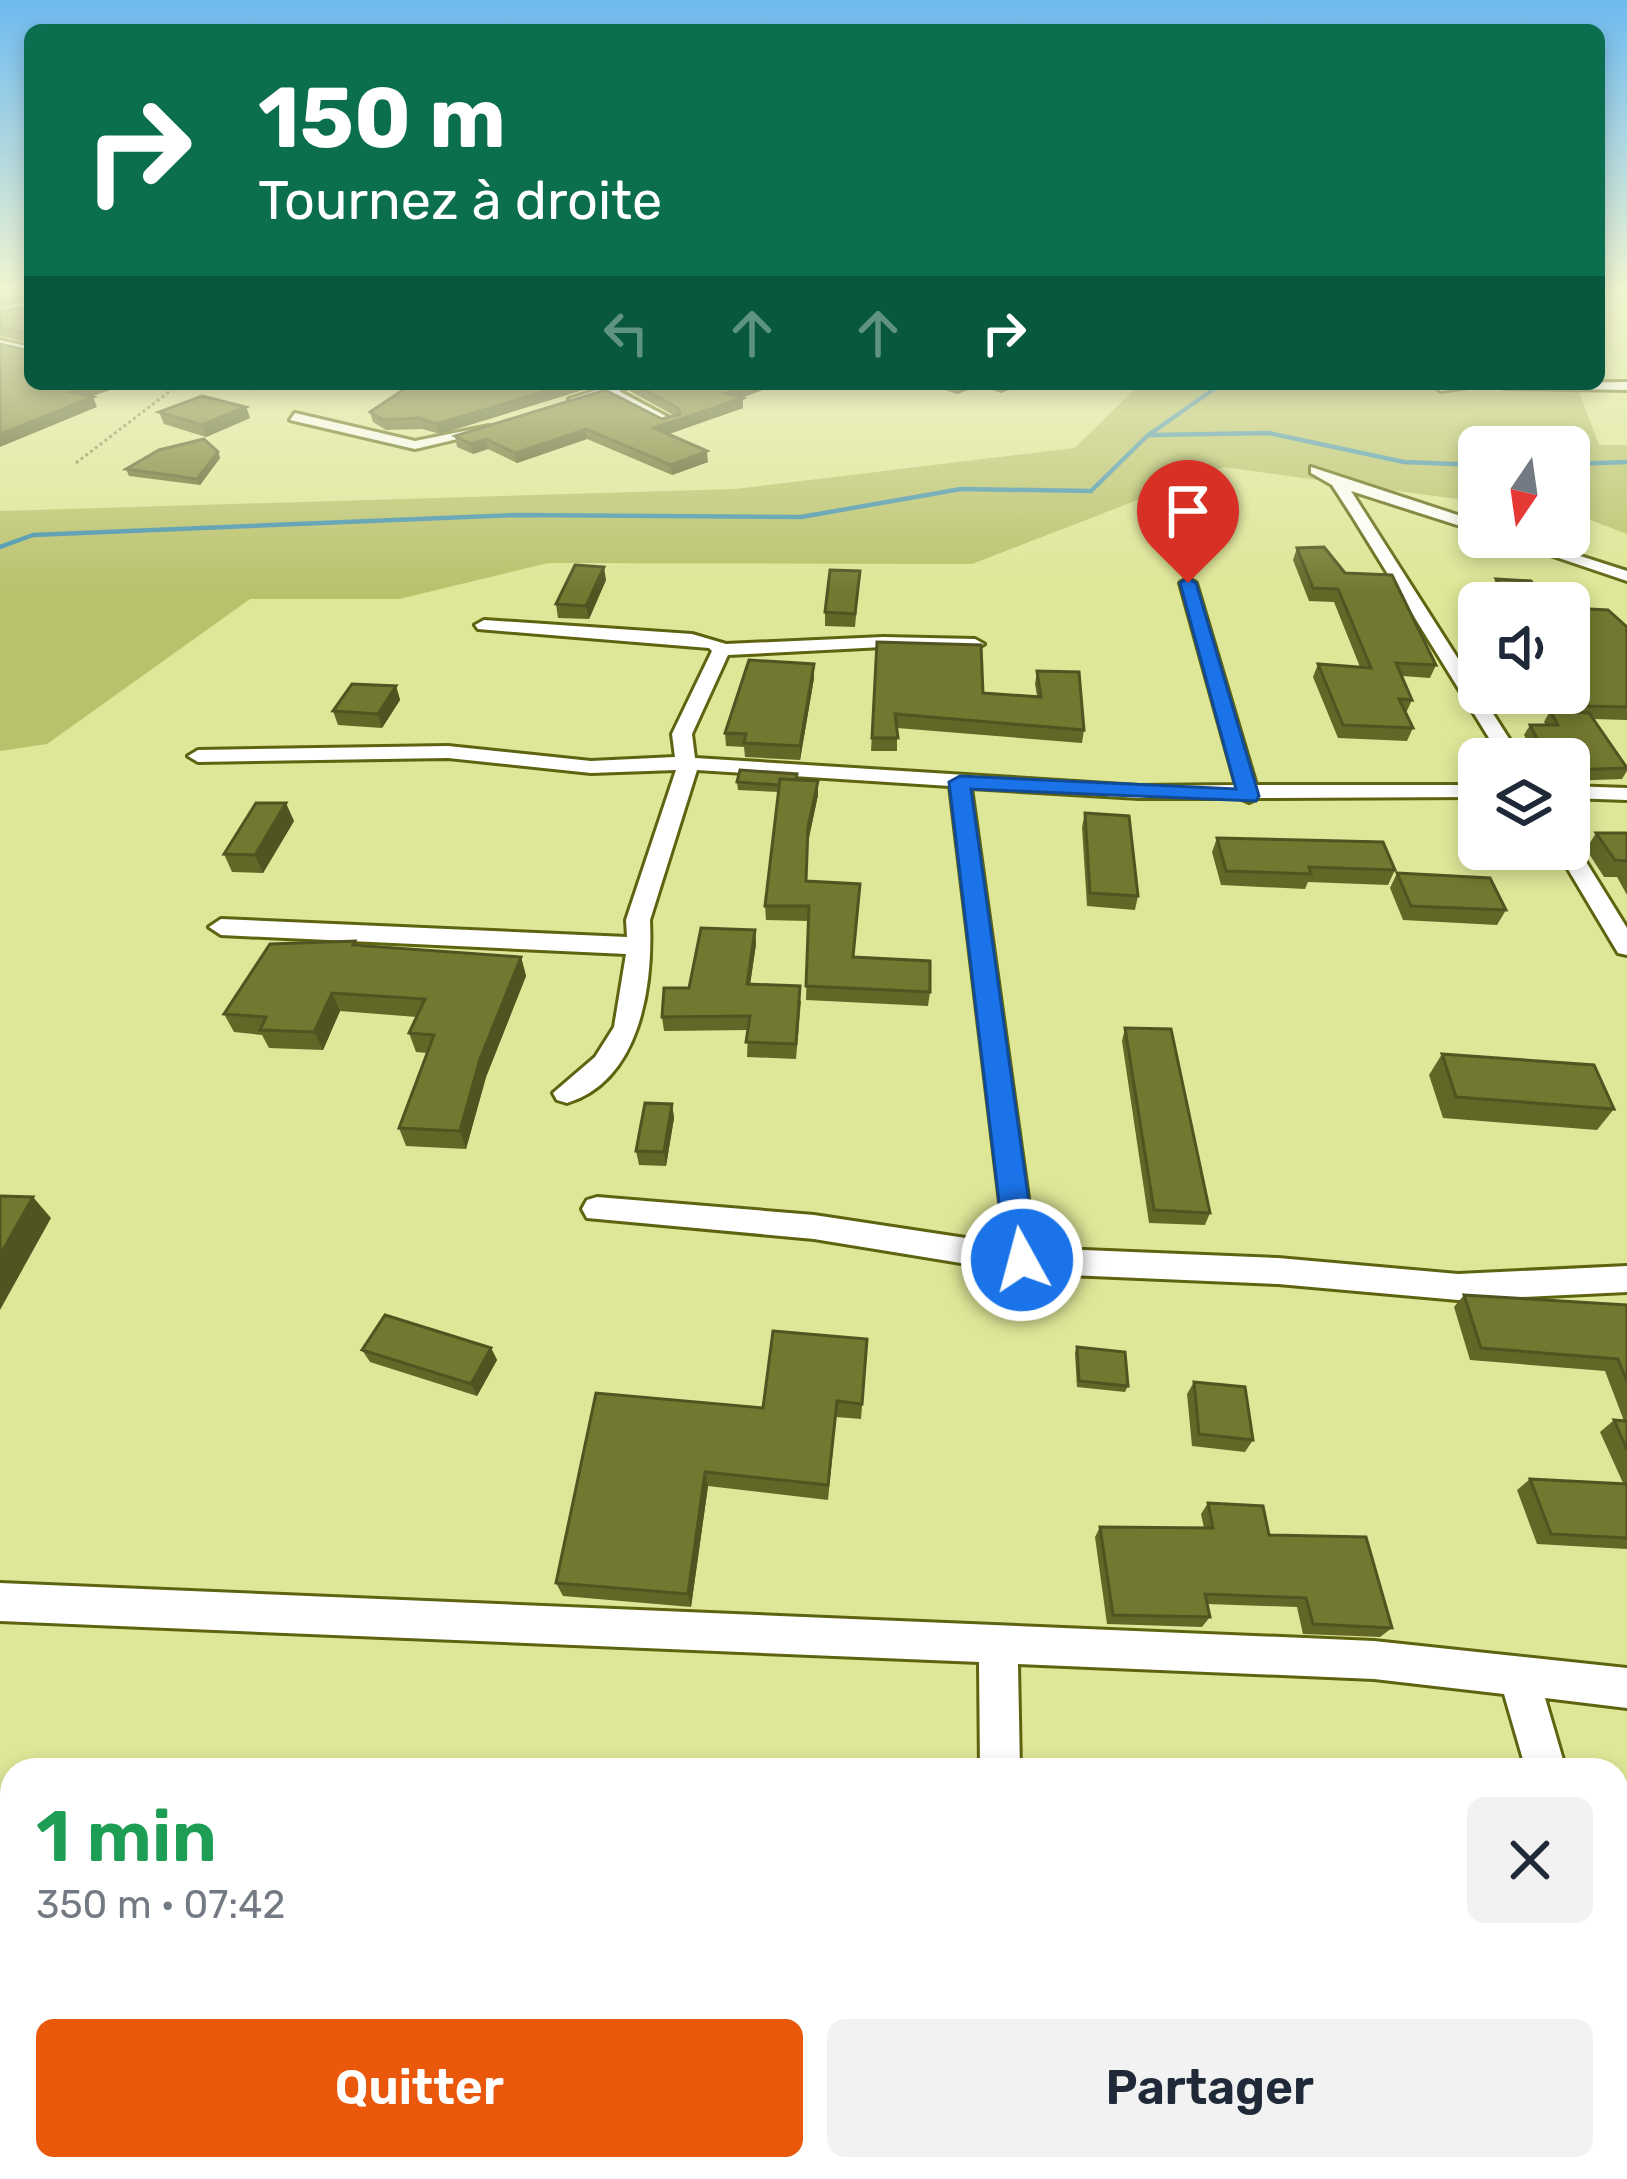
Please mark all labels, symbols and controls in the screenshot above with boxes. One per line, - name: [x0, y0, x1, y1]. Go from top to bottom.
- text: 150 m: [258, 68, 506, 168]
- icon: right: [60, 72, 216, 228]
- text: Tournez à droite: [258, 169, 662, 233]
- icon: left: [593, 300, 659, 366]
- icon: ahead: [719, 300, 785, 366]
- icon: ahead: [845, 300, 911, 366]
- icon: right: [971, 300, 1037, 366]
- north arrow: [1458, 426, 1590, 558]
- map controls: [1458, 426, 1590, 870]
- pin: [1137, 460, 1239, 583]
- icon: arrive: [1155, 478, 1221, 544]
- button: sound: [1458, 582, 1590, 714]
- button: layers: [1458, 738, 1590, 870]
- position arrow: [959, 1197, 1085, 1323]
- text: 1 min: [36, 1794, 217, 1879]
- button: close: [1467, 1797, 1593, 1923]
- text: 350 m · 07:42: [36, 1882, 285, 1928]
- button: Quitter: [36, 2019, 803, 2157]
- button: Partager: [827, 2019, 1593, 2157]

